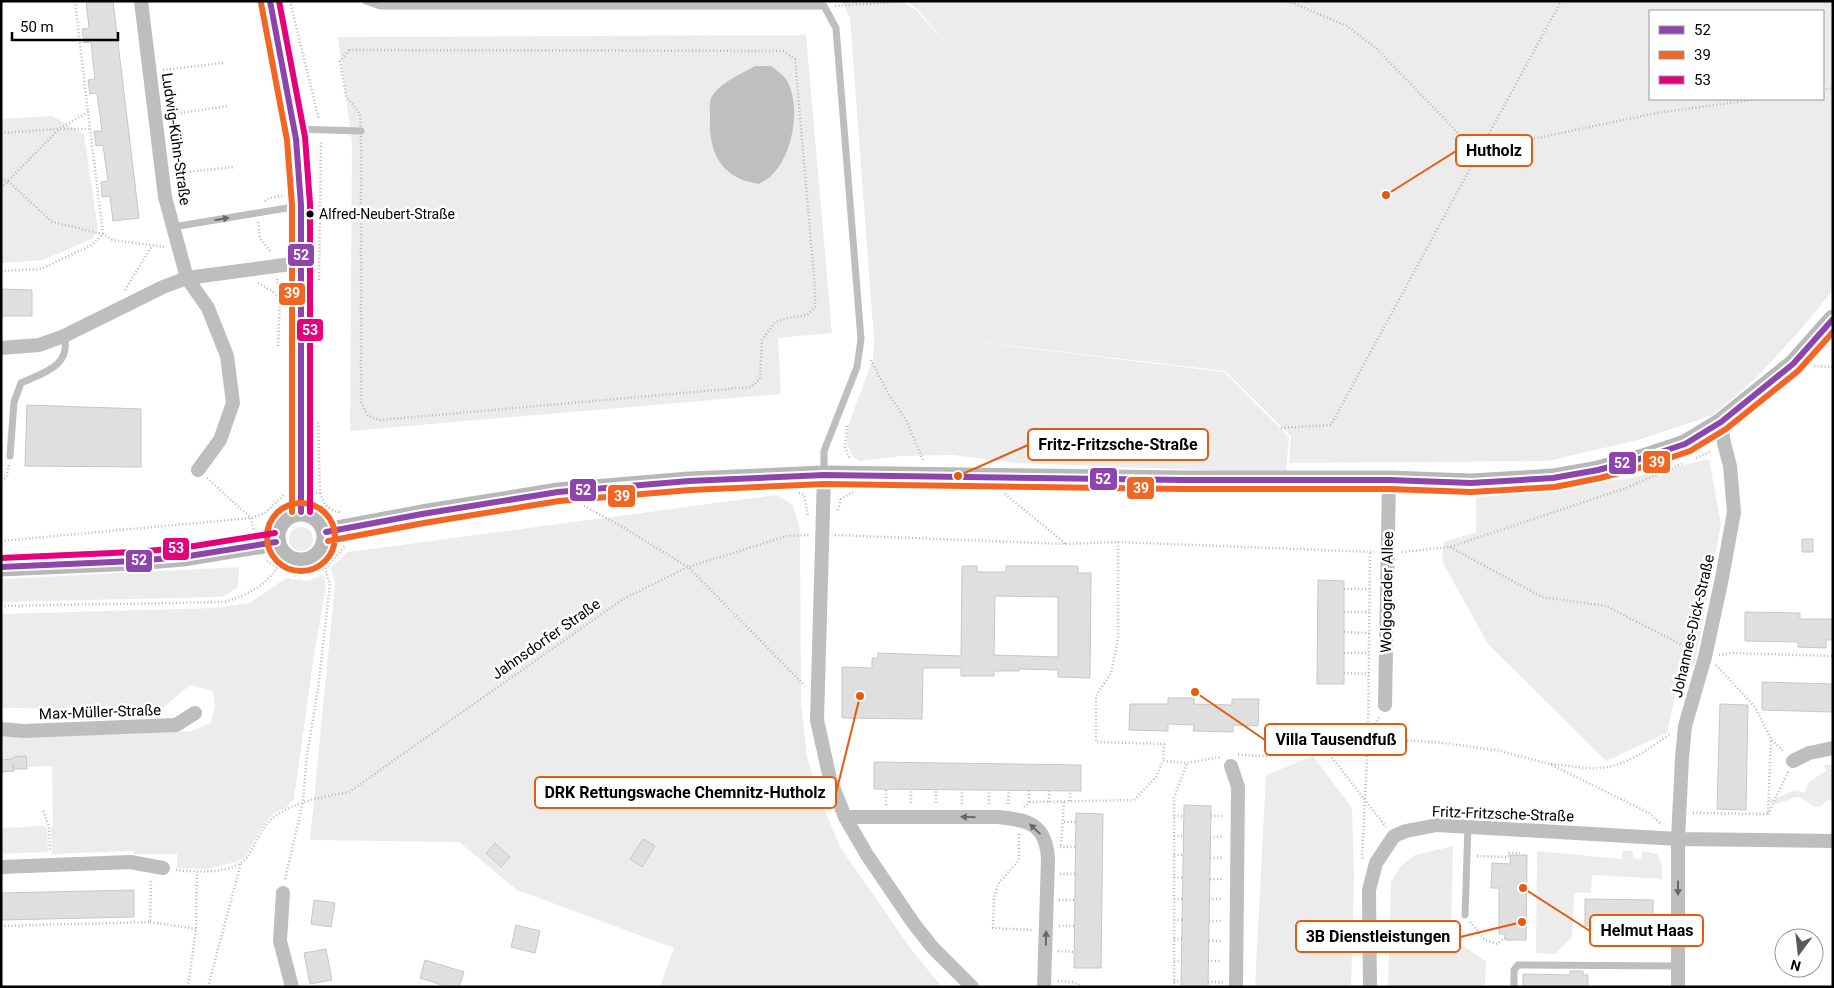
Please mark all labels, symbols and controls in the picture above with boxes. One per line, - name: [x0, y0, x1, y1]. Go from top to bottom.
- scale bar: [12, 10, 119, 42]
- legend: [1649, 10, 1824, 100]
- text: 50 m: [20, 18, 54, 36]
- text: 52: [1694, 21, 1711, 39]
- text: 39: [1694, 46, 1711, 64]
- street label: Ludwig-Kühn-Straße: [158, 71, 194, 207]
- text: 53: [1694, 71, 1711, 89]
- callout: Hutholz: [1456, 135, 1532, 166]
- text: Hutholz: [1466, 141, 1522, 160]
- place label: Alfred-Neubert-Straße: [319, 206, 455, 222]
- marker: Alfred-Neubert-Straße: [305, 209, 315, 219]
- one-way arrow: [214, 215, 230, 223]
- line badge: 52: [287, 243, 315, 267]
- text: 52: [293, 247, 309, 263]
- line badge: 39: [278, 282, 306, 306]
- text: 39: [284, 285, 300, 301]
- line badge: 53: [296, 318, 324, 342]
- text: 53: [302, 322, 318, 338]
- callout: Fritz-Fritzsche-Straße: [1028, 429, 1208, 460]
- text: Fritz-Fritzsche-Straße: [1038, 435, 1198, 454]
- line badge: 39: [1642, 450, 1671, 474]
- line badge: 52: [1608, 451, 1637, 475]
- text: 39: [1649, 454, 1665, 470]
- text: 52: [1614, 455, 1630, 471]
- line badge: 52: [1089, 467, 1118, 491]
- text: 52: [1095, 471, 1111, 487]
- line badge: 39: [1126, 476, 1155, 500]
- line badge: 52: [569, 478, 597, 502]
- text: 39: [1133, 480, 1149, 496]
- text: 52: [575, 482, 591, 498]
- line badge: 39: [607, 484, 636, 508]
- text: 39: [614, 488, 630, 504]
- street label: Wolgograder Allee: [1377, 531, 1397, 653]
- line badge: 53: [162, 537, 190, 561]
- text: 53: [168, 540, 184, 556]
- line badge: 52: [125, 549, 153, 573]
- text: 52: [131, 552, 147, 568]
- street label: Johannes-Dick-Straße: [1668, 553, 1718, 699]
- street label: Jahnsdorfer Straße: [488, 595, 604, 683]
- street label: Max-Müller-Straße: [39, 701, 161, 723]
- callout: Villa Tausendfuß: [1265, 724, 1406, 755]
- text: Villa Tausendfuß: [1275, 730, 1397, 749]
- callout: DRK Rettungswache Chemnitz-Hutholz: [535, 777, 836, 808]
- text: DRK Rettungswache Chemnitz-Hutholz: [544, 783, 826, 802]
- street label: Fritz-Fritzsche-Straße: [1432, 803, 1574, 825]
- one-way arrow: [960, 813, 976, 821]
- one-way arrow: [1029, 823, 1041, 835]
- one-way arrow: [1674, 880, 1682, 896]
- callout: Helmut Haas: [1590, 915, 1703, 946]
- callout: 3B Dienstleistungen: [1296, 921, 1460, 952]
- text: Helmut Haas: [1600, 921, 1694, 940]
- text: 3B Dienstleistungen: [1306, 927, 1450, 946]
- north arrow: [1774, 928, 1824, 978]
- one-way arrow: [1042, 930, 1050, 946]
- text: N: [1789, 957, 1802, 975]

